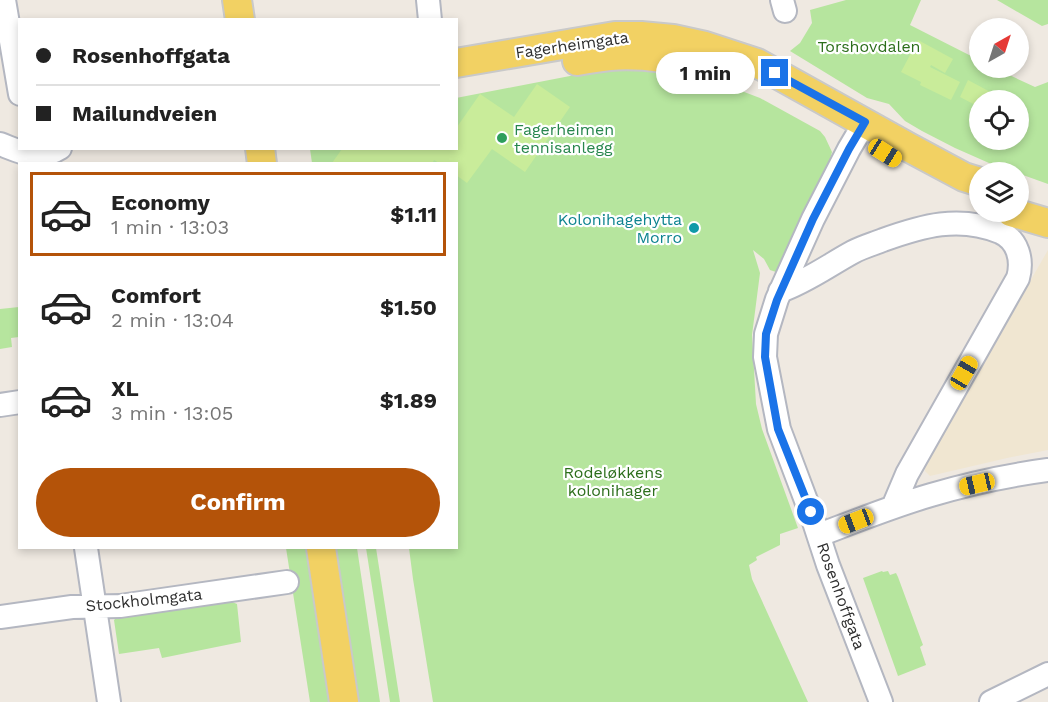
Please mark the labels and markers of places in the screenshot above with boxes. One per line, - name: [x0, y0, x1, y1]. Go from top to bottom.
- place label: Fagerheimen tennisanlegg: [514, 120, 614, 157]
- marker: Fagerheimen tennisanlegg: [495, 131, 509, 145]
- place label: Kolonihagehytta Morro: [558, 210, 682, 247]
- marker: Kolonihagehytta Morro: [687, 221, 701, 235]

